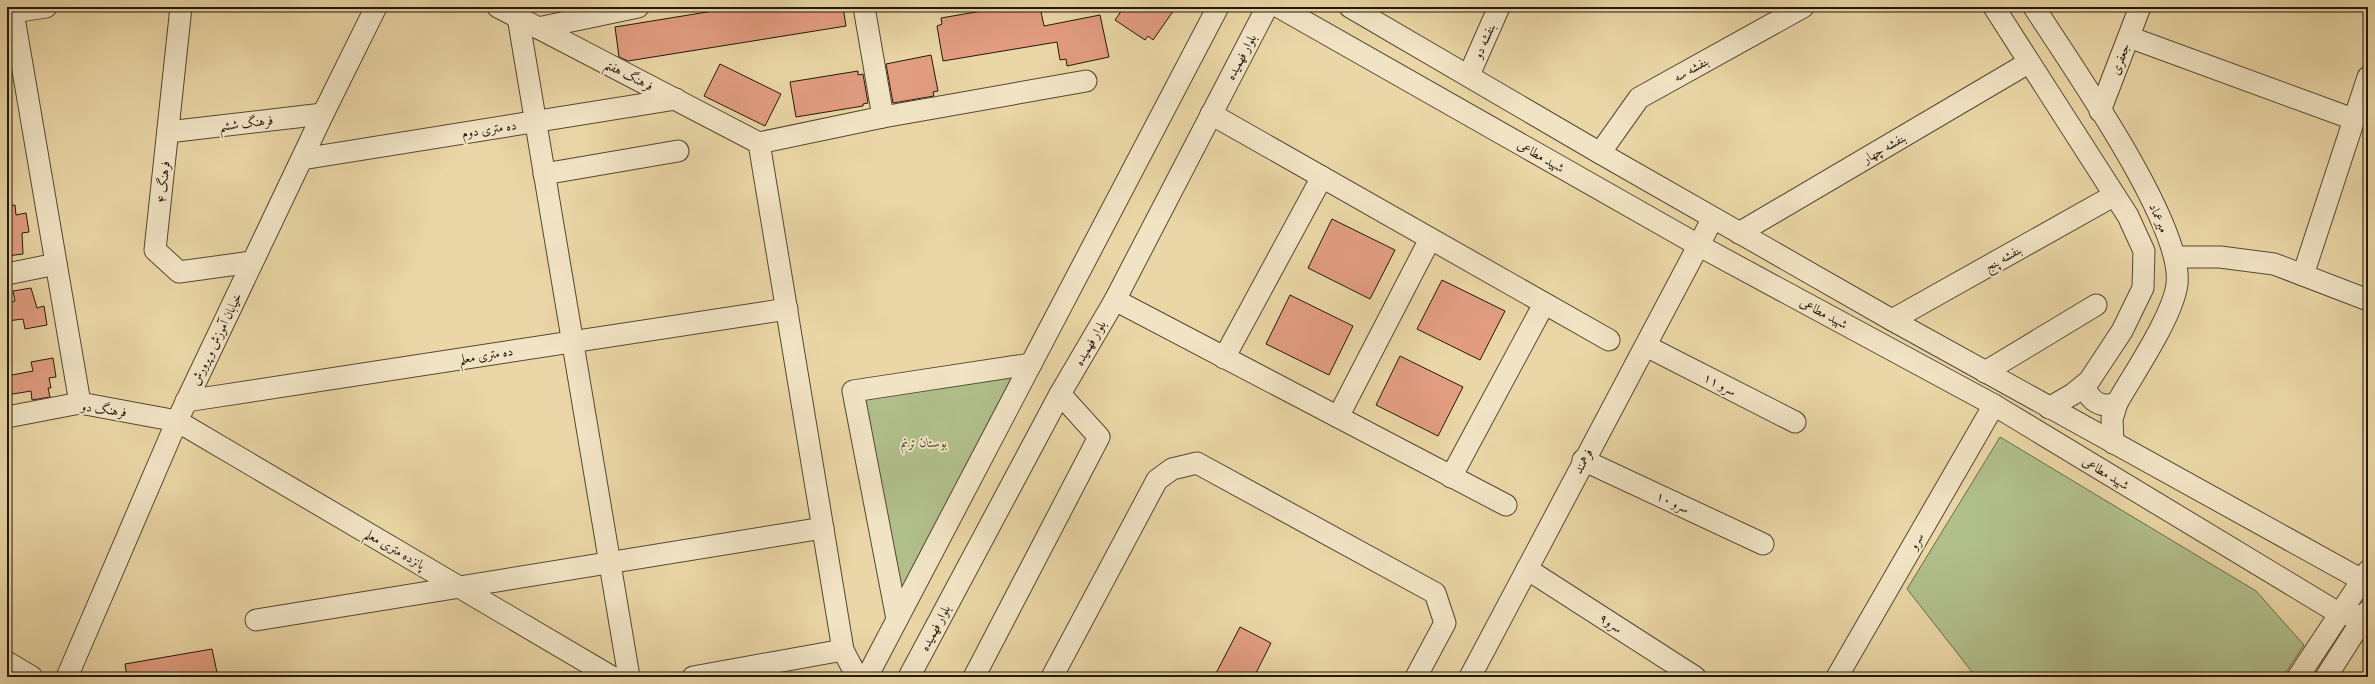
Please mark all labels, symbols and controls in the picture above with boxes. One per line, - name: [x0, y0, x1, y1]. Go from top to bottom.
- street label: بنفشه دو: [1469, 21, 1499, 63]
- street label: بلوار فهمیده: [1223, 32, 1260, 83]
- street label: جعفری: [2107, 41, 2134, 77]
- street label: بنفشه سه: [1671, 53, 1712, 86]
- street label: فرهنگ هفتم: [599, 55, 657, 99]
- street label: فرهنگ ششم: [218, 111, 275, 140]
- street label: ده متری دوم: [461, 117, 518, 145]
- street label: بنفشه چهار: [1858, 130, 1909, 168]
- street label: شهید مطاعی: [1514, 137, 1567, 176]
- street label: فرهنگ ۴: [152, 160, 174, 204]
- street label: میرعماد: [2146, 201, 2172, 235]
- street label: بنفشه پنج: [1982, 242, 2026, 278]
- street label: خیابان آموزش و پرورش: [187, 290, 247, 389]
- street label: شهید مطاعی: [1797, 294, 1850, 333]
- street label: بلوار فهمیده: [1071, 318, 1110, 369]
- street label: ده متری معلم: [458, 343, 515, 373]
- street label: ۱۱ سرو: [1701, 369, 1739, 399]
- street label: فرهنگ دو: [78, 397, 128, 421]
- park label: بوستان ترنم: [901, 435, 948, 454]
- street label: فرهمند: [1570, 446, 1597, 477]
- street label: شهید مطاعی: [2079, 453, 2132, 494]
- street label: سرو ۱۰: [1654, 488, 1692, 517]
- street label: پانزده متری معلم: [359, 526, 428, 578]
- street label: سرو: [1904, 530, 1928, 554]
- street label: بلوار فهمیده: [917, 603, 954, 654]
- street label: سرو۹: [1596, 610, 1625, 637]

